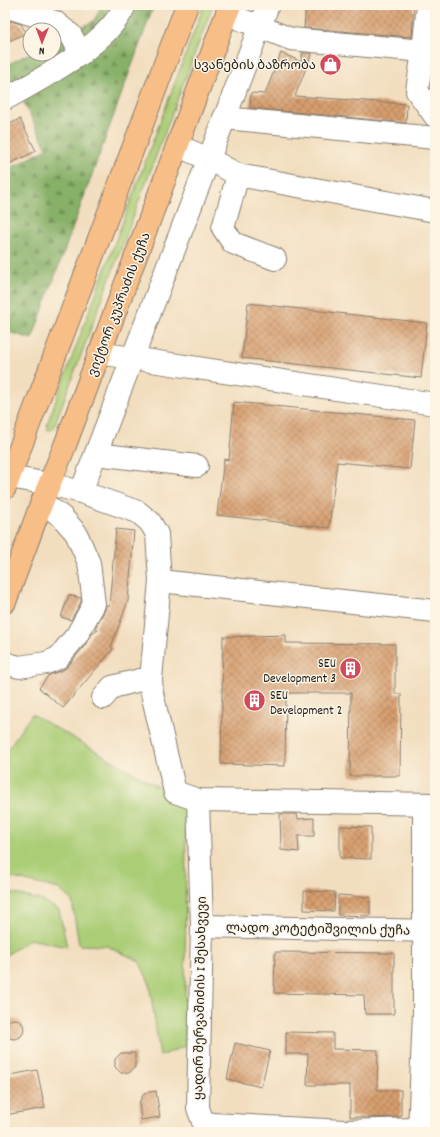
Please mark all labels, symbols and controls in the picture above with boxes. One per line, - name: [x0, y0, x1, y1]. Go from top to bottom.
- north arrow: [22, 22, 62, 62]
- text: N: [38, 42, 45, 58]
- shop icon: სვანების ბაზრობა: [318, 51, 344, 77]
- place label: სვანების ბაზრობა: [194, 57, 316, 76]
- street label: ვიქტორ კუპრაძის ქუჩა: [84, 230, 157, 380]
- place label: SEU Development 3: [263, 655, 336, 689]
- building icon: SEU Development 3: [338, 656, 364, 682]
- place label: SEU Development 2: [270, 687, 343, 721]
- building icon: SEU Development 2: [241, 688, 267, 714]
- street label: ყადირ შერვაშიძის I შესახვევი: [190, 896, 213, 1100]
- street label: ლადო კოტეტიშვილის ქუჩა: [226, 919, 410, 942]

